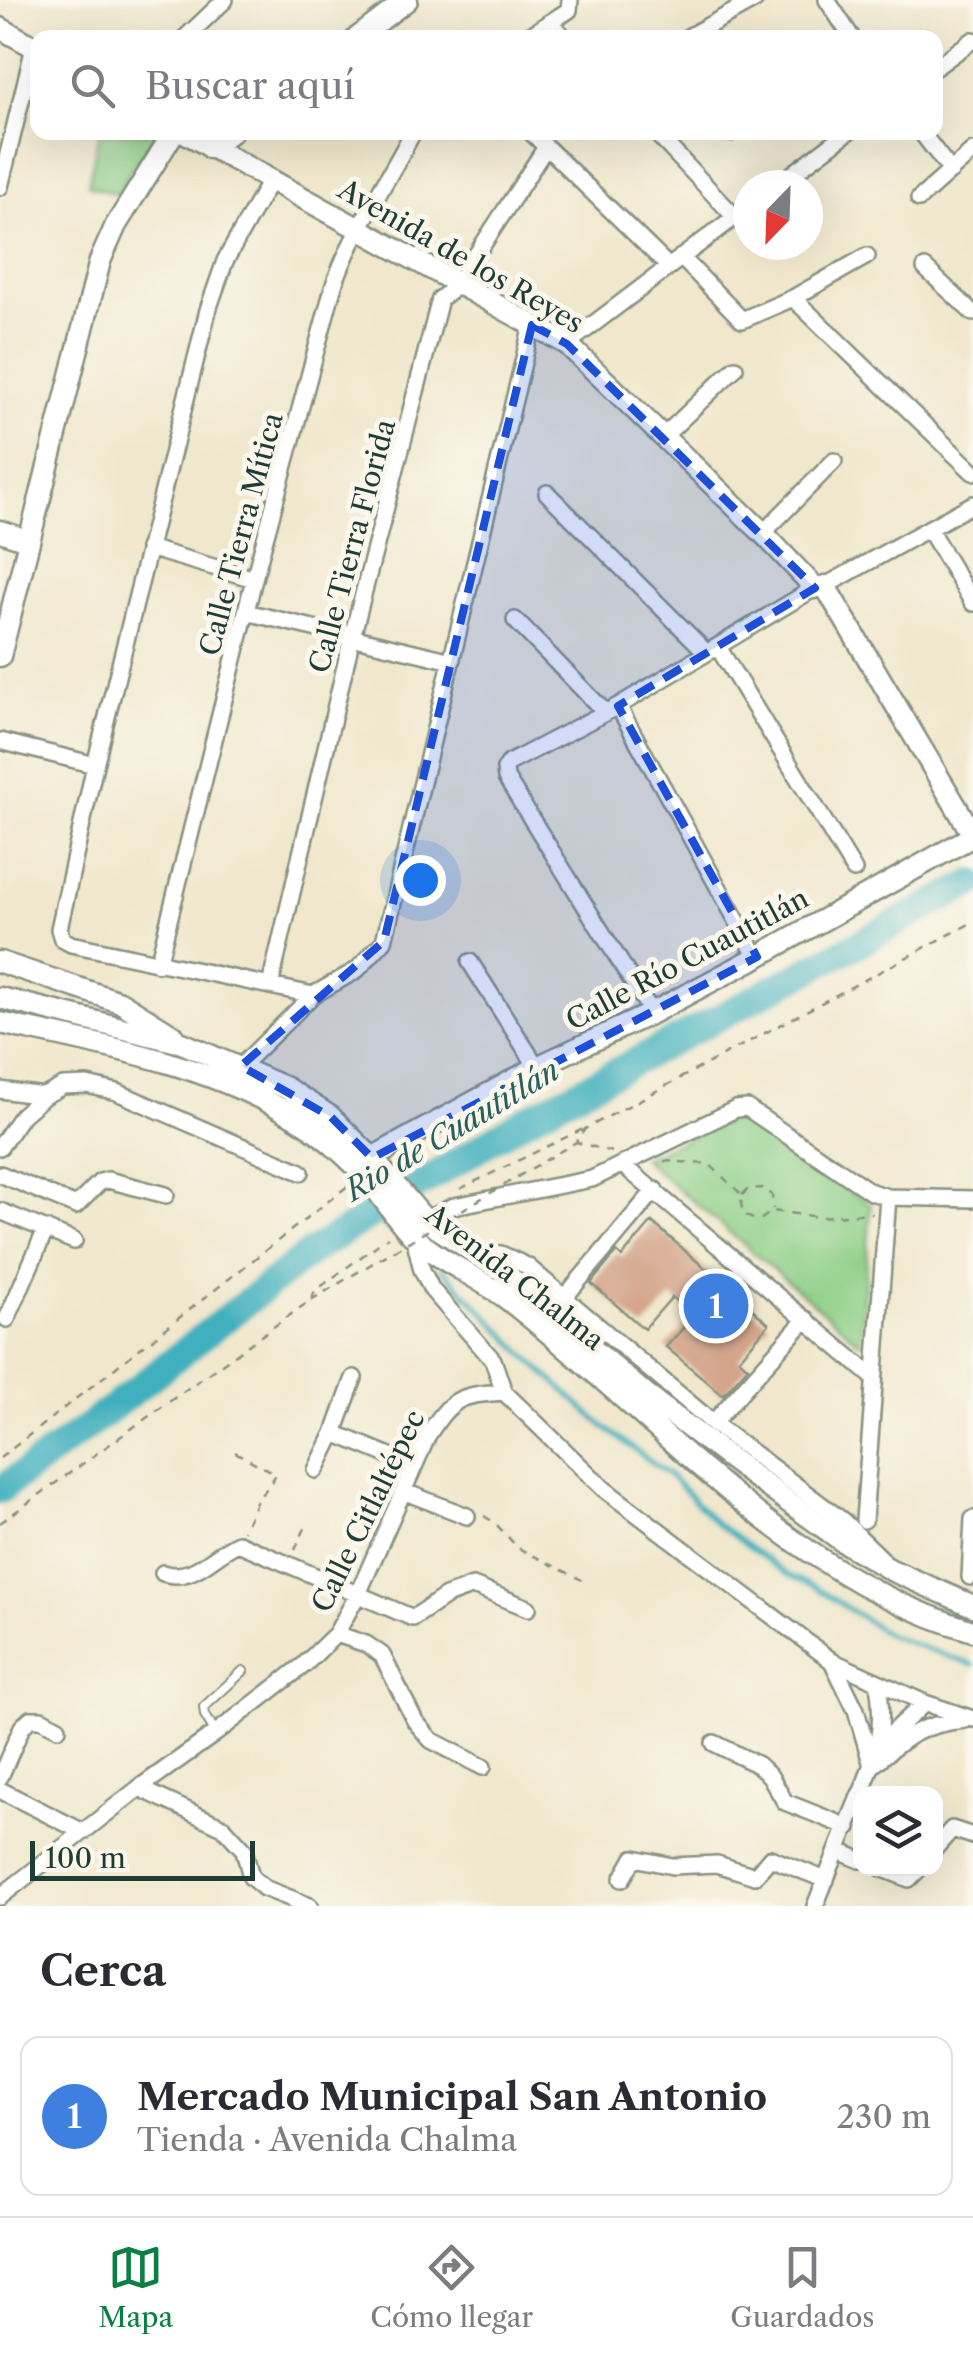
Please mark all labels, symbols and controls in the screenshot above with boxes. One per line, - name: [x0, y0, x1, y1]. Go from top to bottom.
- search box: [30, 30, 943, 140]
- icon: search: [65, 58, 120, 113]
- text: Buscar aquí: [145, 62, 355, 109]
- north arrow: [733, 170, 823, 260]
- street label: Avenida de los Reyes: [331, 171, 590, 340]
- street label: Calle Tierra Mítica: [192, 409, 290, 659]
- street label: Calle Tierra Florida: [302, 415, 402, 677]
- your location: [395, 855, 446, 906]
- street label: Calle Río Cuautitlán: [560, 881, 814, 1037]
- water label: Rio de Cuautitlán: [336, 1051, 566, 1210]
- street label: Avenida Chalma: [418, 1196, 611, 1357]
- pin: 1: [684, 1268, 748, 1344]
- street label: Calle Citlaltépec: [304, 1404, 432, 1618]
- map controls: [853, 1786, 943, 1876]
- button: layers: [853, 1786, 943, 1876]
- scale bar: [30, 1836, 255, 1880]
- text: 100 m: [45, 1841, 126, 1875]
- text: Cerca: [40, 1945, 166, 1997]
- text: Mercado Municipal San Antonio: [137, 2073, 767, 2120]
- text: 1: [67, 2097, 82, 2136]
- text: 230 m: [836, 2097, 931, 2136]
- text: Tienda · Avenida Chalma: [137, 2120, 517, 2159]
- tab: Mapa: [98, 2240, 173, 2334]
- tab: Cómo llegar: [370, 2240, 533, 2334]
- tab: Guardados: [730, 2240, 875, 2334]

